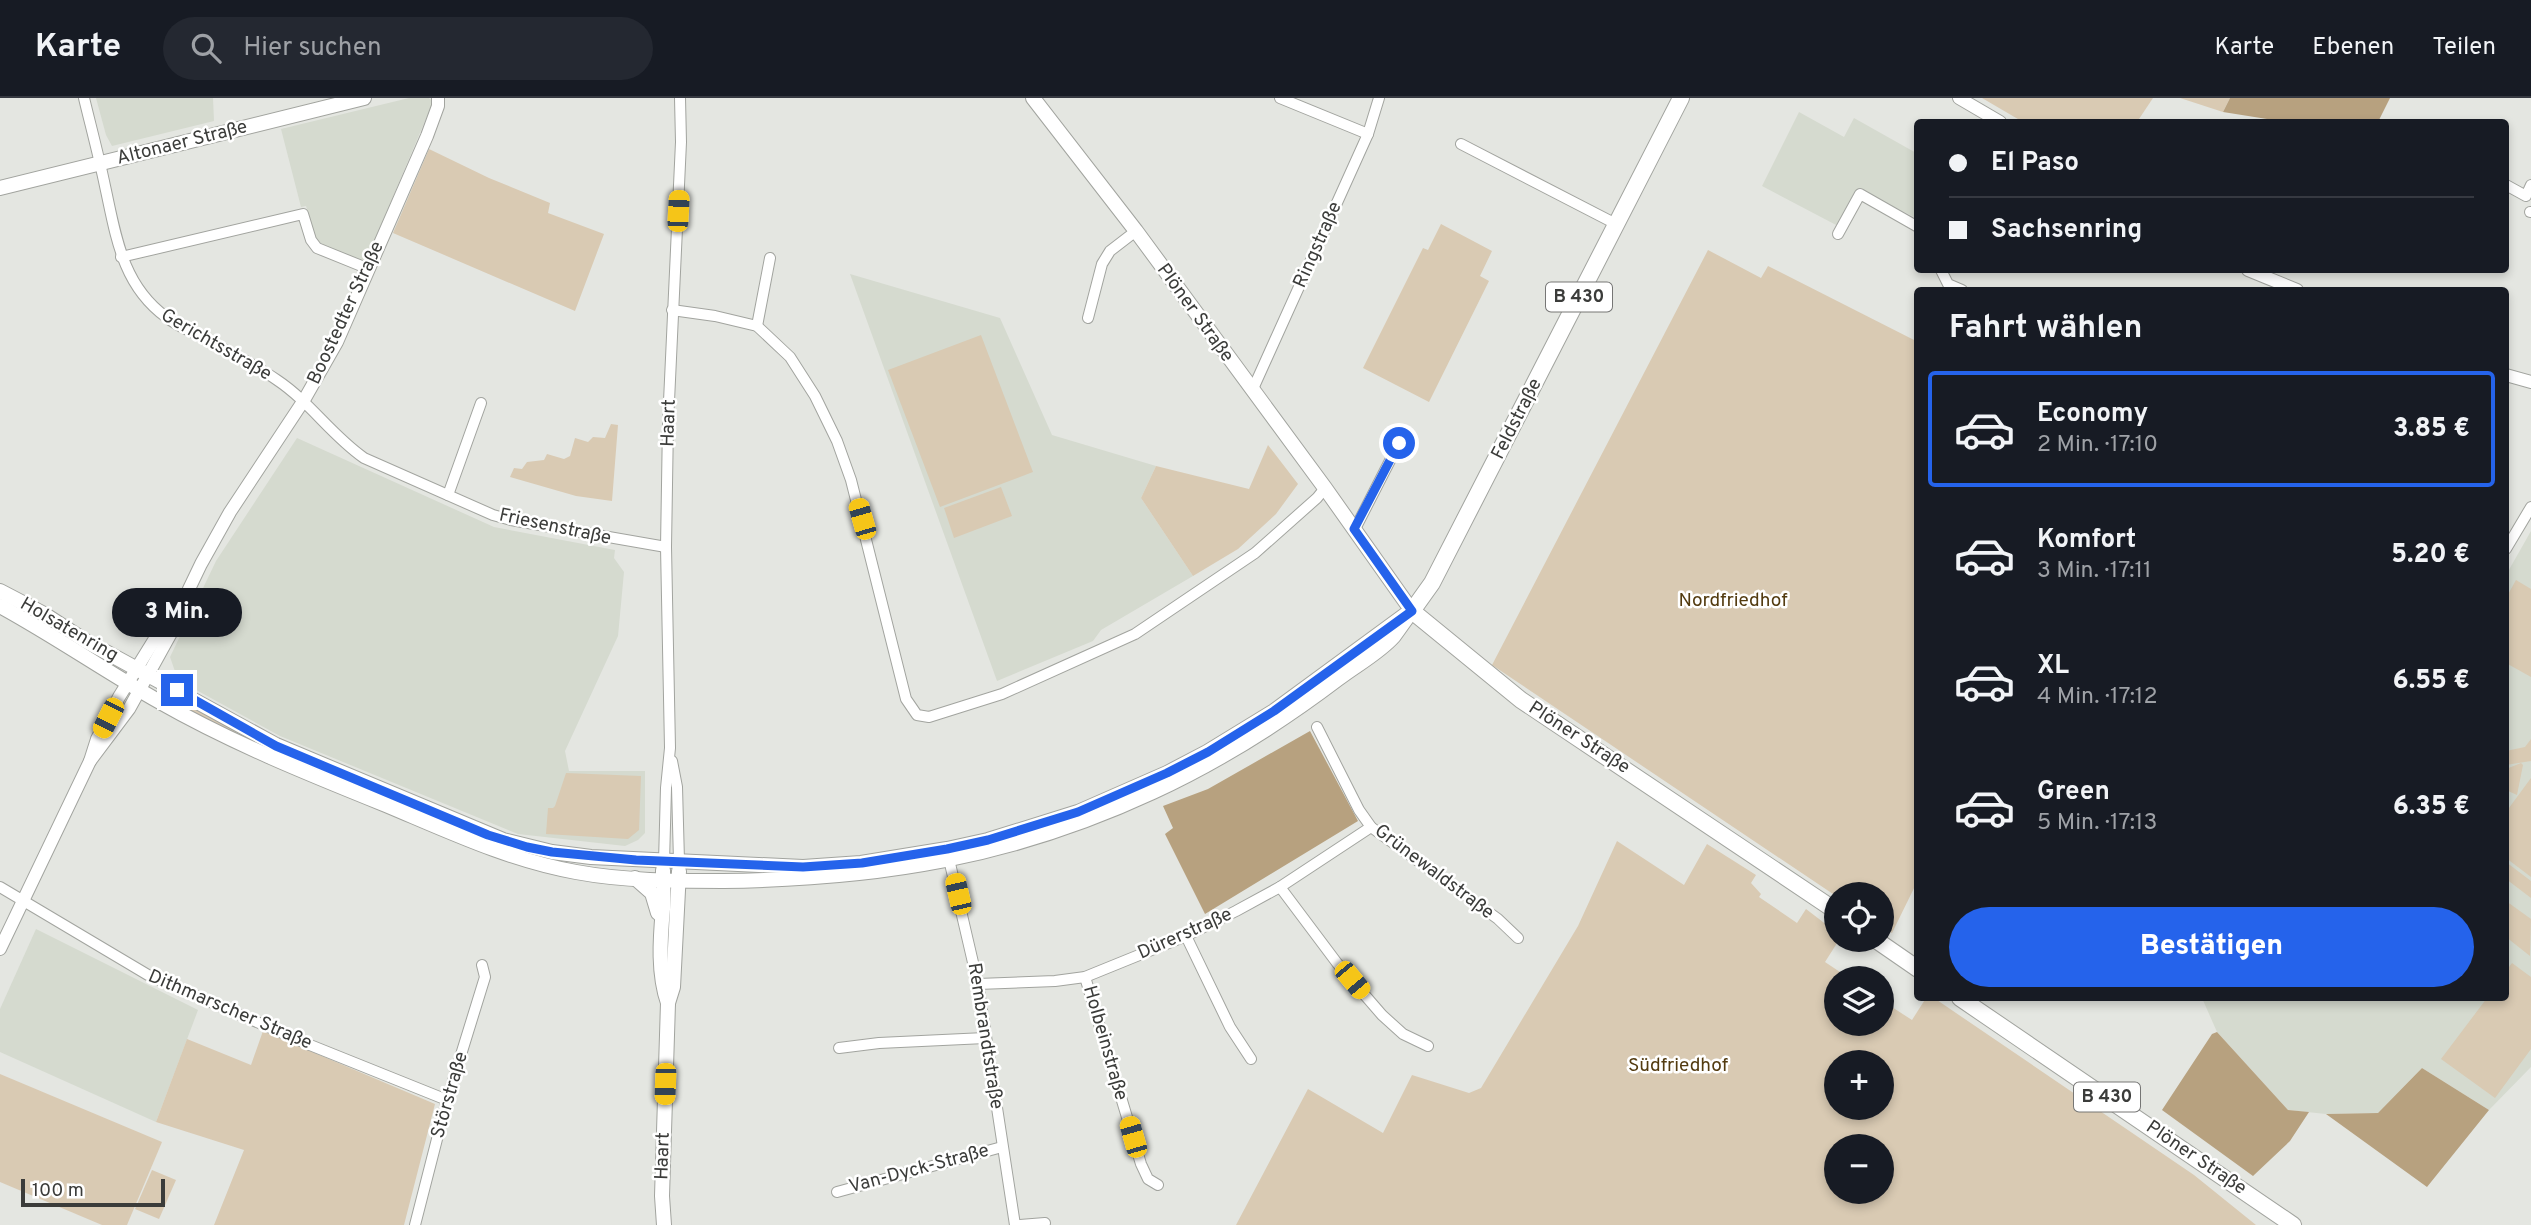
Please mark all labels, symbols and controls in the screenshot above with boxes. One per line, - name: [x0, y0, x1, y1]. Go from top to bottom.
- search box: [163, 17, 653, 80]
- text: Karte: [35, 27, 121, 69]
- icon: search: [187, 29, 225, 67]
- text: Hier suchen: [243, 32, 382, 65]
- text: Karte: [2214, 33, 2274, 63]
- text: Ebenen: [2312, 33, 2394, 63]
- text: Teilen: [2432, 33, 2496, 63]
- street label: Altonaer Straße: [114, 115, 250, 171]
- text: El Paso: [1991, 147, 2079, 180]
- car: [667, 189, 690, 233]
- street label: Ringstraße: [1288, 198, 1348, 292]
- text: Sachsenring: [1991, 214, 2142, 247]
- street label: Boostedter Straße: [302, 237, 390, 389]
- street label: Plöner Straße: [1151, 259, 1239, 367]
- road number: B 430: [1546, 282, 1612, 312]
- street label: Gerichtsstraße: [156, 304, 276, 386]
- text: Fahrt wählen: [1949, 309, 2142, 349]
- street label: Feldstraße: [1486, 374, 1548, 464]
- icon: car: [1953, 398, 2016, 461]
- text: Economy: [2037, 398, 2148, 431]
- street label: Haart: [656, 399, 682, 447]
- text: 3.85 €: [2393, 413, 2470, 446]
- route start: [1383, 427, 1415, 459]
- text: 2 Min. · 17:10: [2037, 431, 2158, 460]
- car: [847, 496, 878, 542]
- street label: Friesenstraße: [497, 503, 613, 551]
- icon: car: [1953, 524, 2016, 587]
- text: Komfort: [2037, 524, 2136, 557]
- text: 5.20 €: [2391, 539, 2470, 572]
- text: 3 Min. · 17:11: [2037, 557, 2152, 586]
- callout: 3 Min.: [112, 588, 242, 638]
- park label: Nordfriedhof: [1678, 589, 1788, 613]
- street label: Holsatenring: [16, 592, 122, 668]
- text: 3 Min.: [145, 598, 209, 627]
- icon: car: [1953, 650, 2016, 713]
- text: XL: [2037, 650, 2069, 683]
- text: 6.55 €: [2393, 665, 2470, 698]
- route end: [161, 674, 193, 706]
- text: 4 Min. · 17:12: [2037, 683, 2158, 712]
- car: [90, 695, 127, 741]
- street label: Plöner Straße: [1524, 696, 1634, 780]
- icon: car: [1953, 776, 2016, 839]
- text: Green: [2037, 776, 2110, 809]
- text: 6.35 €: [2393, 791, 2470, 824]
- text: 5 Min. · 17:13: [2037, 809, 2157, 838]
- street label: Grünewaldstraße: [1369, 819, 1499, 925]
- car: [944, 871, 973, 917]
- map controls: [1824, 882, 1894, 1204]
- button: locate: [1824, 882, 1894, 952]
- street label: Dürerstraße: [1134, 902, 1236, 966]
- button: Bestätigen: [1949, 907, 2474, 987]
- car: [1331, 957, 1374, 1003]
- street label: Rembrandtstraße: [962, 961, 1008, 1111]
- street label: Dithmarscher Straße: [144, 965, 316, 1055]
- button: layers: [1824, 966, 1894, 1036]
- street label: Holbeinstraße: [1077, 983, 1133, 1103]
- street label: Störstraße: [426, 1049, 474, 1141]
- button: +: [1824, 1050, 1894, 1120]
- park label: Südfriedhof: [1628, 1054, 1729, 1078]
- car: [654, 1063, 677, 1105]
- road number: B 430: [2074, 1082, 2140, 1112]
- car: [1118, 1114, 1149, 1160]
- street label: Plöner Straße: [2141, 1116, 2251, 1200]
- street label: Haart: [650, 1132, 676, 1180]
- button: −: [1824, 1134, 1894, 1204]
- street label: Van-Dyck-Straße: [846, 1139, 992, 1199]
- scale bar: [21, 1176, 164, 1208]
- text: 100 m: [32, 1179, 84, 1203]

